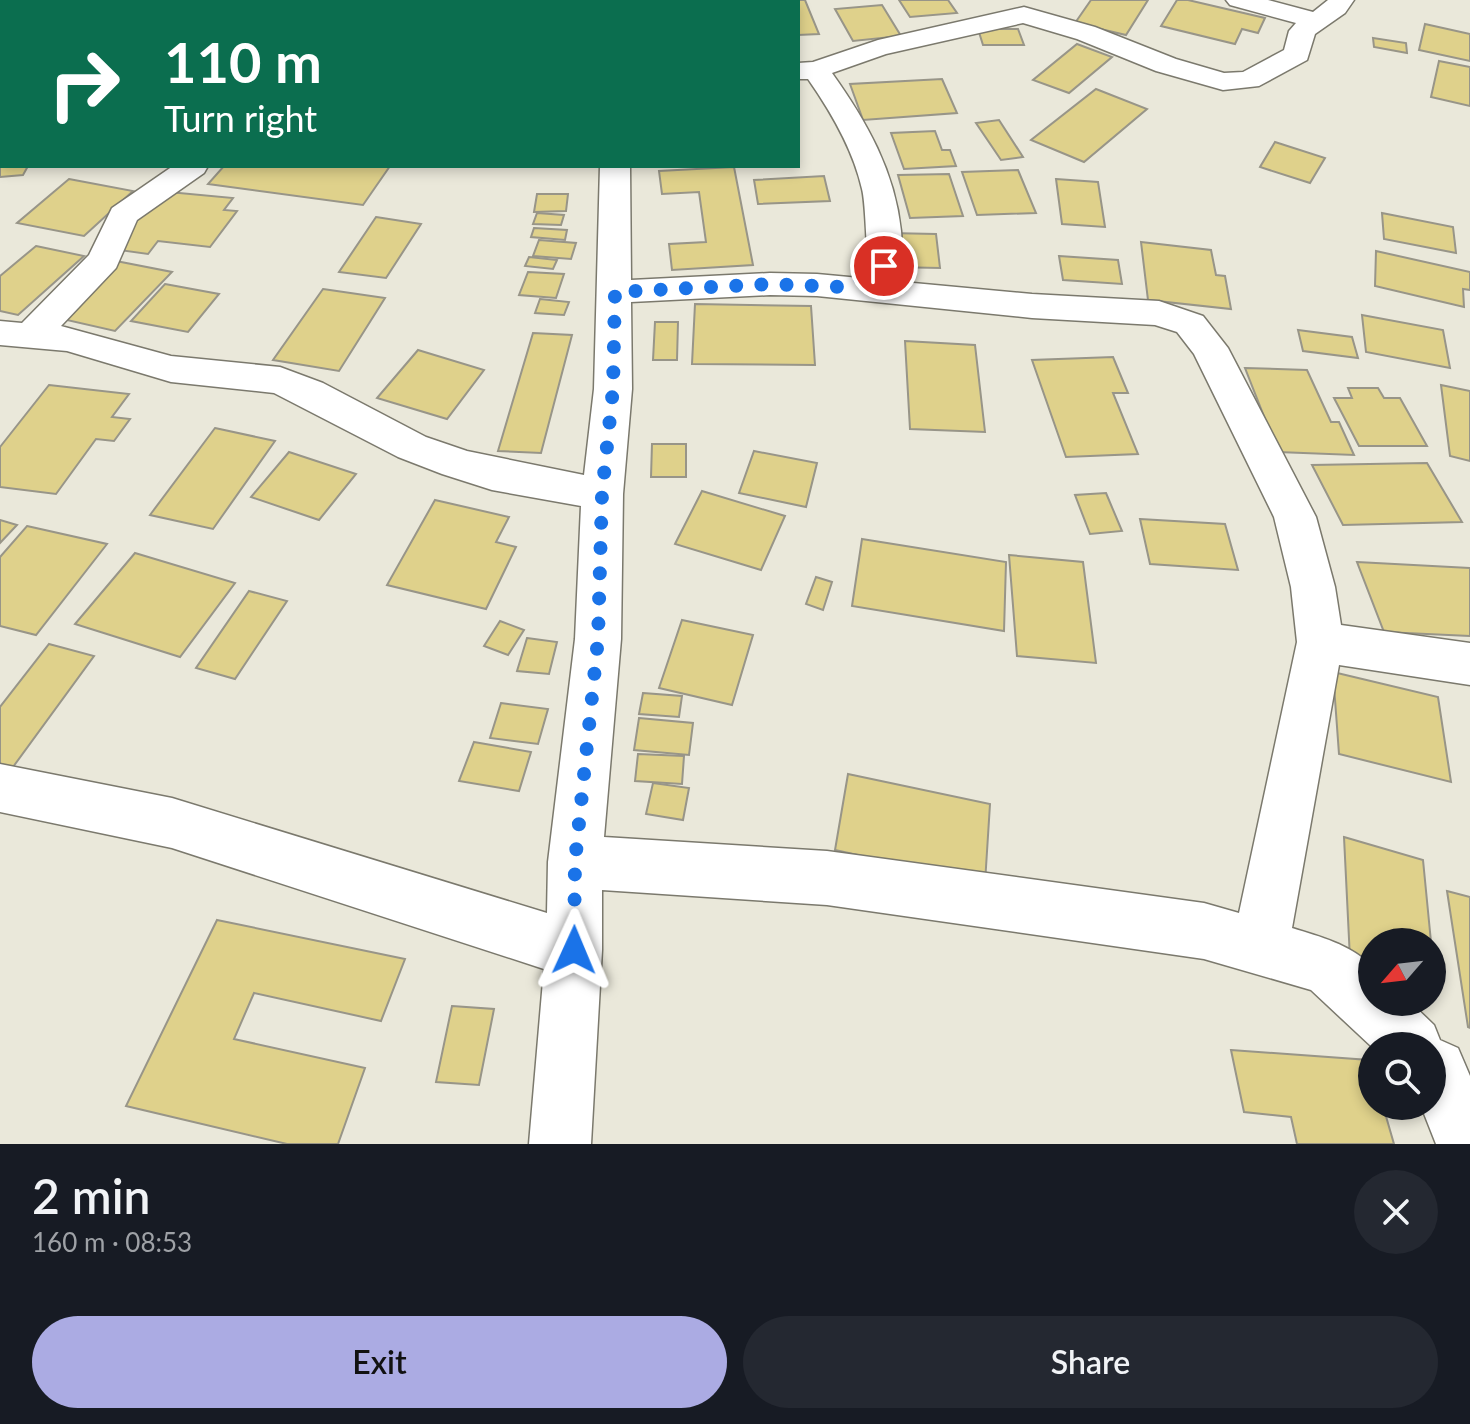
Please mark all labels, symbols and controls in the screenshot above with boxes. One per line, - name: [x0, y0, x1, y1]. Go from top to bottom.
- text: 110 m: [164, 28, 322, 95]
- icon: right: [32, 32, 136, 136]
- text: Turn right: [164, 96, 317, 140]
- pin: [850, 232, 918, 300]
- icon: arrive: [862, 244, 906, 288]
- position arrow: [532, 908, 616, 992]
- north arrow: [1358, 928, 1446, 1016]
- map controls: [1358, 928, 1446, 1120]
- button: search: [1358, 1032, 1446, 1120]
- text: 2 min: [32, 1167, 150, 1224]
- button: close: [1354, 1170, 1438, 1254]
- text: 160 m · 08:53: [32, 1226, 192, 1258]
- button: Exit: [32, 1316, 727, 1408]
- button: Share: [743, 1316, 1438, 1408]

